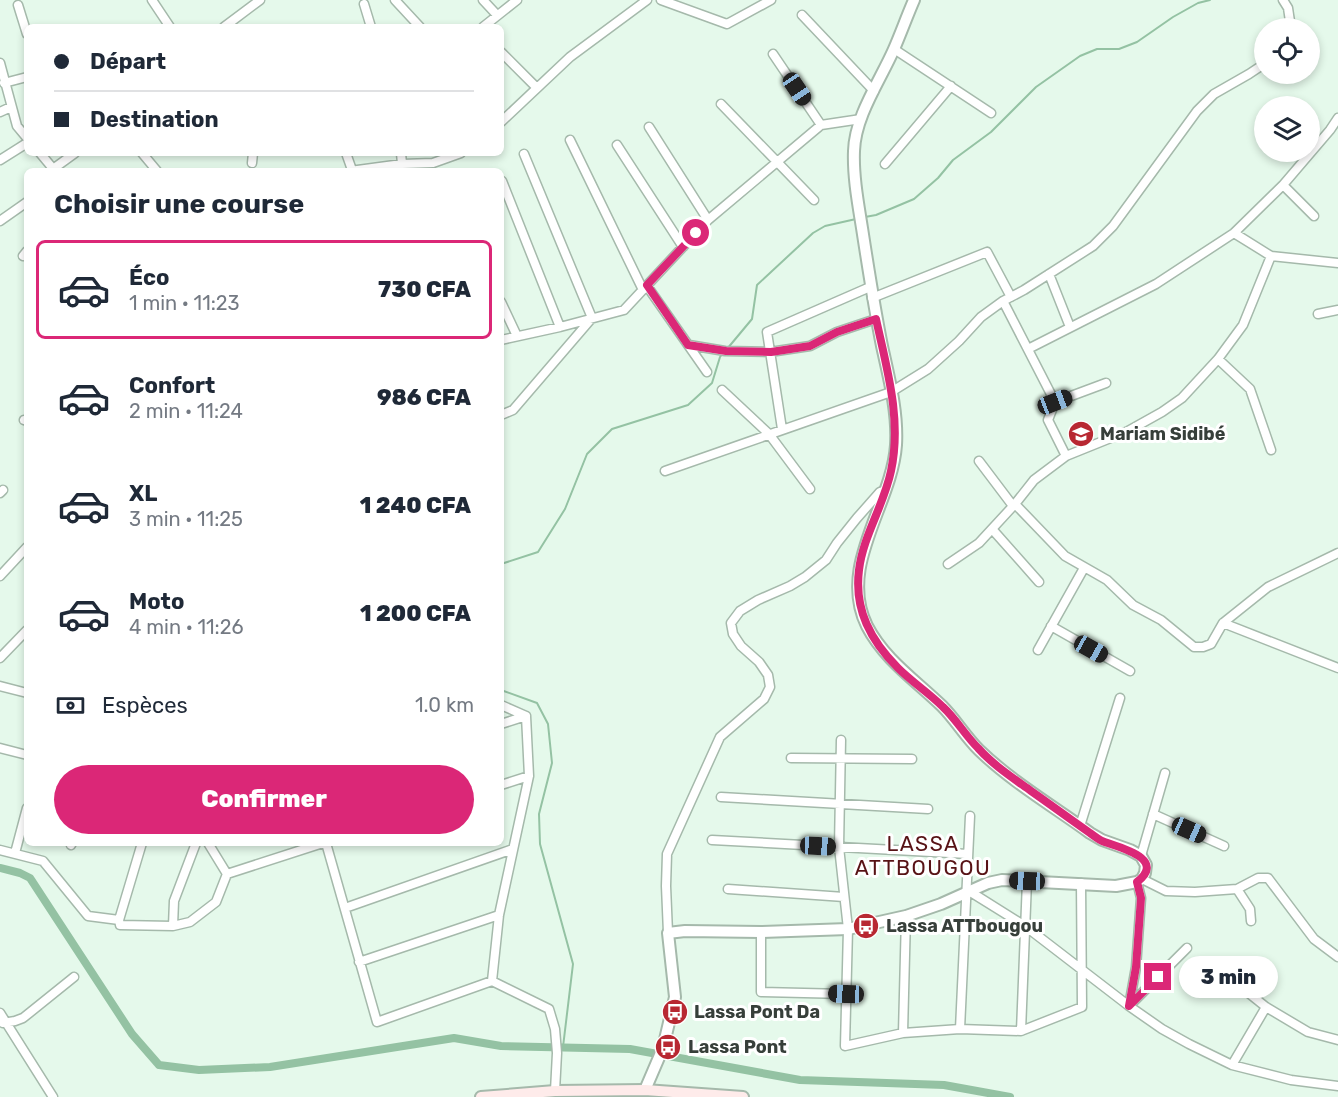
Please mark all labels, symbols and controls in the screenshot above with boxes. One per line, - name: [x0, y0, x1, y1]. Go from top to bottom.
- map controls: [1254, 18, 1320, 162]
- button: locate: [1254, 18, 1320, 84]
- text: Départ: [90, 48, 166, 75]
- car: [779, 69, 815, 109]
- button: layers: [1254, 96, 1320, 162]
- text: Destination: [90, 106, 219, 133]
- text: Choisir une course: [54, 188, 304, 220]
- route start: [682, 219, 709, 246]
- icon: car: [57, 263, 111, 317]
- text: Éco: [129, 264, 169, 291]
- text: 730 CFA: [378, 276, 471, 303]
- text: 1 min · 11:23: [129, 291, 240, 315]
- icon: car: [57, 371, 111, 425]
- text: Confort: [129, 372, 215, 399]
- text: 986 CFA: [377, 384, 471, 411]
- car: [1035, 387, 1075, 417]
- text: 2 min · 11:24: [129, 399, 243, 423]
- school or university icon: Mariam Sidibé: [1066, 419, 1096, 449]
- place label: Mariam Sidibé: [1100, 423, 1226, 445]
- icon: car: [57, 479, 111, 533]
- text: XL: [129, 480, 157, 507]
- text: 1 240 CFA: [360, 492, 471, 519]
- text: 3 min · 11:25: [129, 507, 243, 531]
- icon: car: [57, 587, 111, 641]
- text: Moto: [129, 588, 184, 615]
- text: 1 200 CFA: [360, 600, 471, 627]
- text: 4 min · 11:26: [129, 615, 244, 639]
- car: [1071, 632, 1111, 666]
- icon: cash: [54, 689, 87, 722]
- text: Espèces: [102, 692, 188, 719]
- text: 1.0 km: [415, 693, 474, 717]
- button: Confirmer: [54, 765, 474, 834]
- car: [1169, 814, 1209, 846]
- district label: LASSA ATTBOUGOU: [855, 831, 991, 880]
- car: [800, 836, 836, 856]
- car: [1009, 871, 1045, 891]
- bus stop icon: Lassa ATTbougou: [851, 911, 881, 941]
- place label: Lassa ATTbougou: [886, 915, 1043, 937]
- callout: 3 min: [1179, 956, 1278, 998]
- route end: [1144, 963, 1171, 990]
- text: 3 min: [1201, 965, 1256, 989]
- car: [828, 984, 864, 1004]
- bus stop icon: Lassa Pont Da: [660, 997, 690, 1027]
- place label: Lassa Pont Da: [694, 1001, 820, 1023]
- bus stop icon: Lassa Pont: [653, 1032, 683, 1062]
- place label: Lassa Pont: [688, 1036, 787, 1058]

